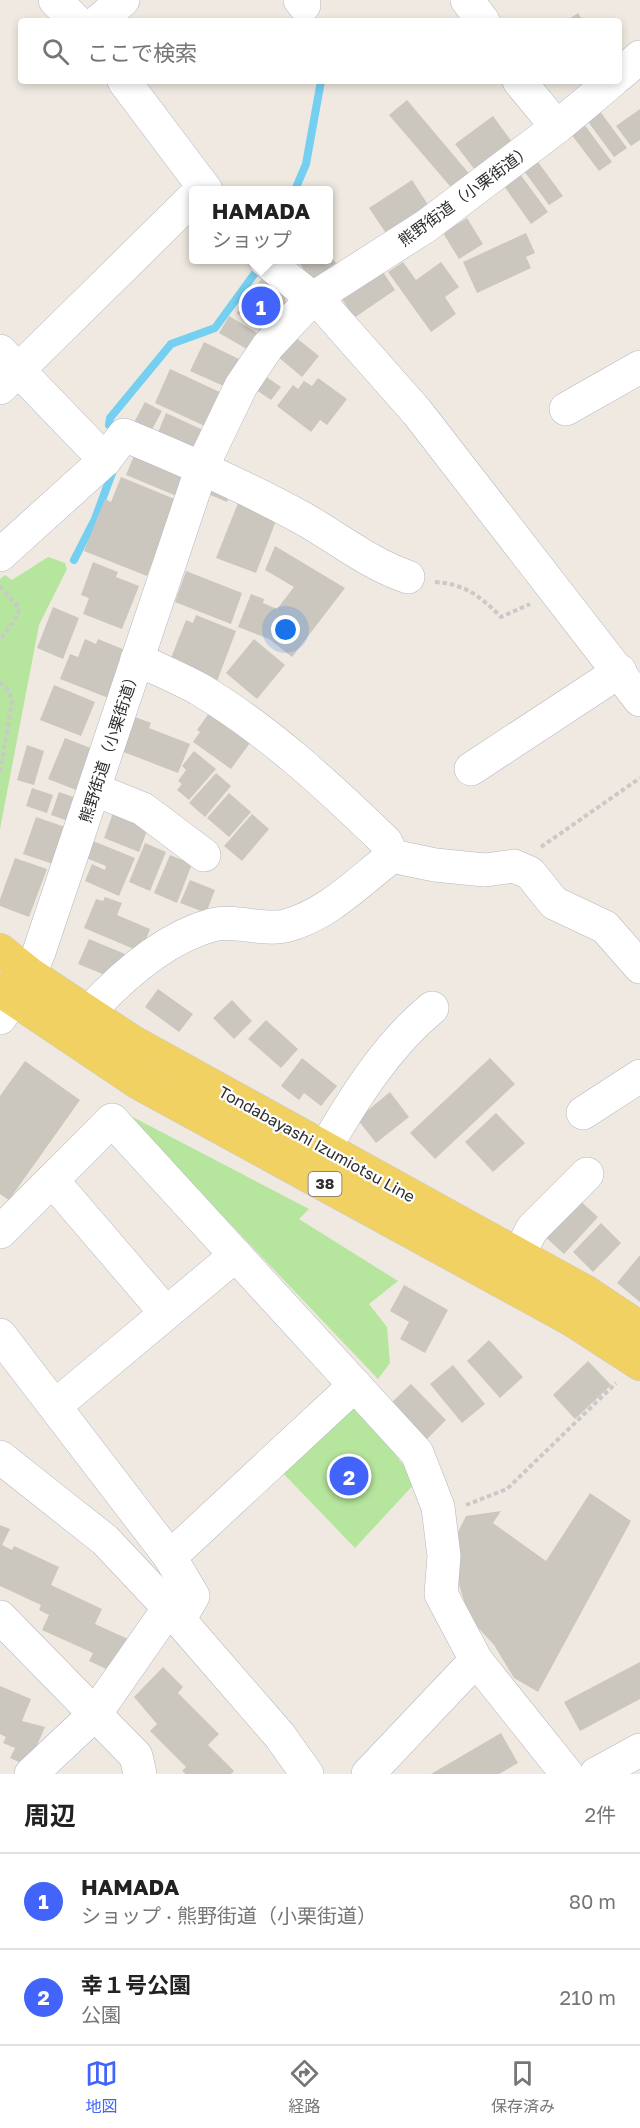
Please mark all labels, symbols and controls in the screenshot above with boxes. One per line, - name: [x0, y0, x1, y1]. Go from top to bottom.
- search box: [18, 18, 622, 84]
- icon: search: [39, 35, 72, 68]
- text: ここで検索: [87, 39, 197, 66]
- street label: 熊野街道（小栗街道）: [394, 140, 536, 250]
- popup: [189, 186, 333, 264]
- text: HAMADA: [212, 197, 310, 224]
- text: ショップ: [212, 227, 292, 251]
- pin: 1: [242, 284, 280, 328]
- your location: [271, 615, 300, 644]
- street label: 熊野街道（小栗街道）: [75, 667, 143, 825]
- street label: Tondabayashi Izumiotsu Line: [215, 1082, 419, 1206]
- road number: 38: [308, 1172, 342, 1196]
- pin: 2: [330, 1454, 368, 1498]
- text: 周辺: [24, 1800, 76, 1831]
- text: 2件: [584, 1802, 616, 1826]
- text: HAMADA: [81, 1873, 179, 1900]
- text: 1: [38, 1889, 49, 1913]
- text: 80 m: [569, 1889, 616, 1913]
- text: ショップ · 熊野街道（小栗街道）: [81, 1903, 377, 1927]
- text: 幸１号公園: [81, 1971, 191, 1998]
- text: 2: [37, 1985, 50, 2009]
- text: 210 m: [560, 1985, 616, 2009]
- text: 公園: [81, 2002, 121, 2026]
- tab: 地図: [85, 2057, 118, 2117]
- tab: 経路: [288, 2057, 321, 2117]
- tab: 保存済み: [491, 2057, 555, 2117]

